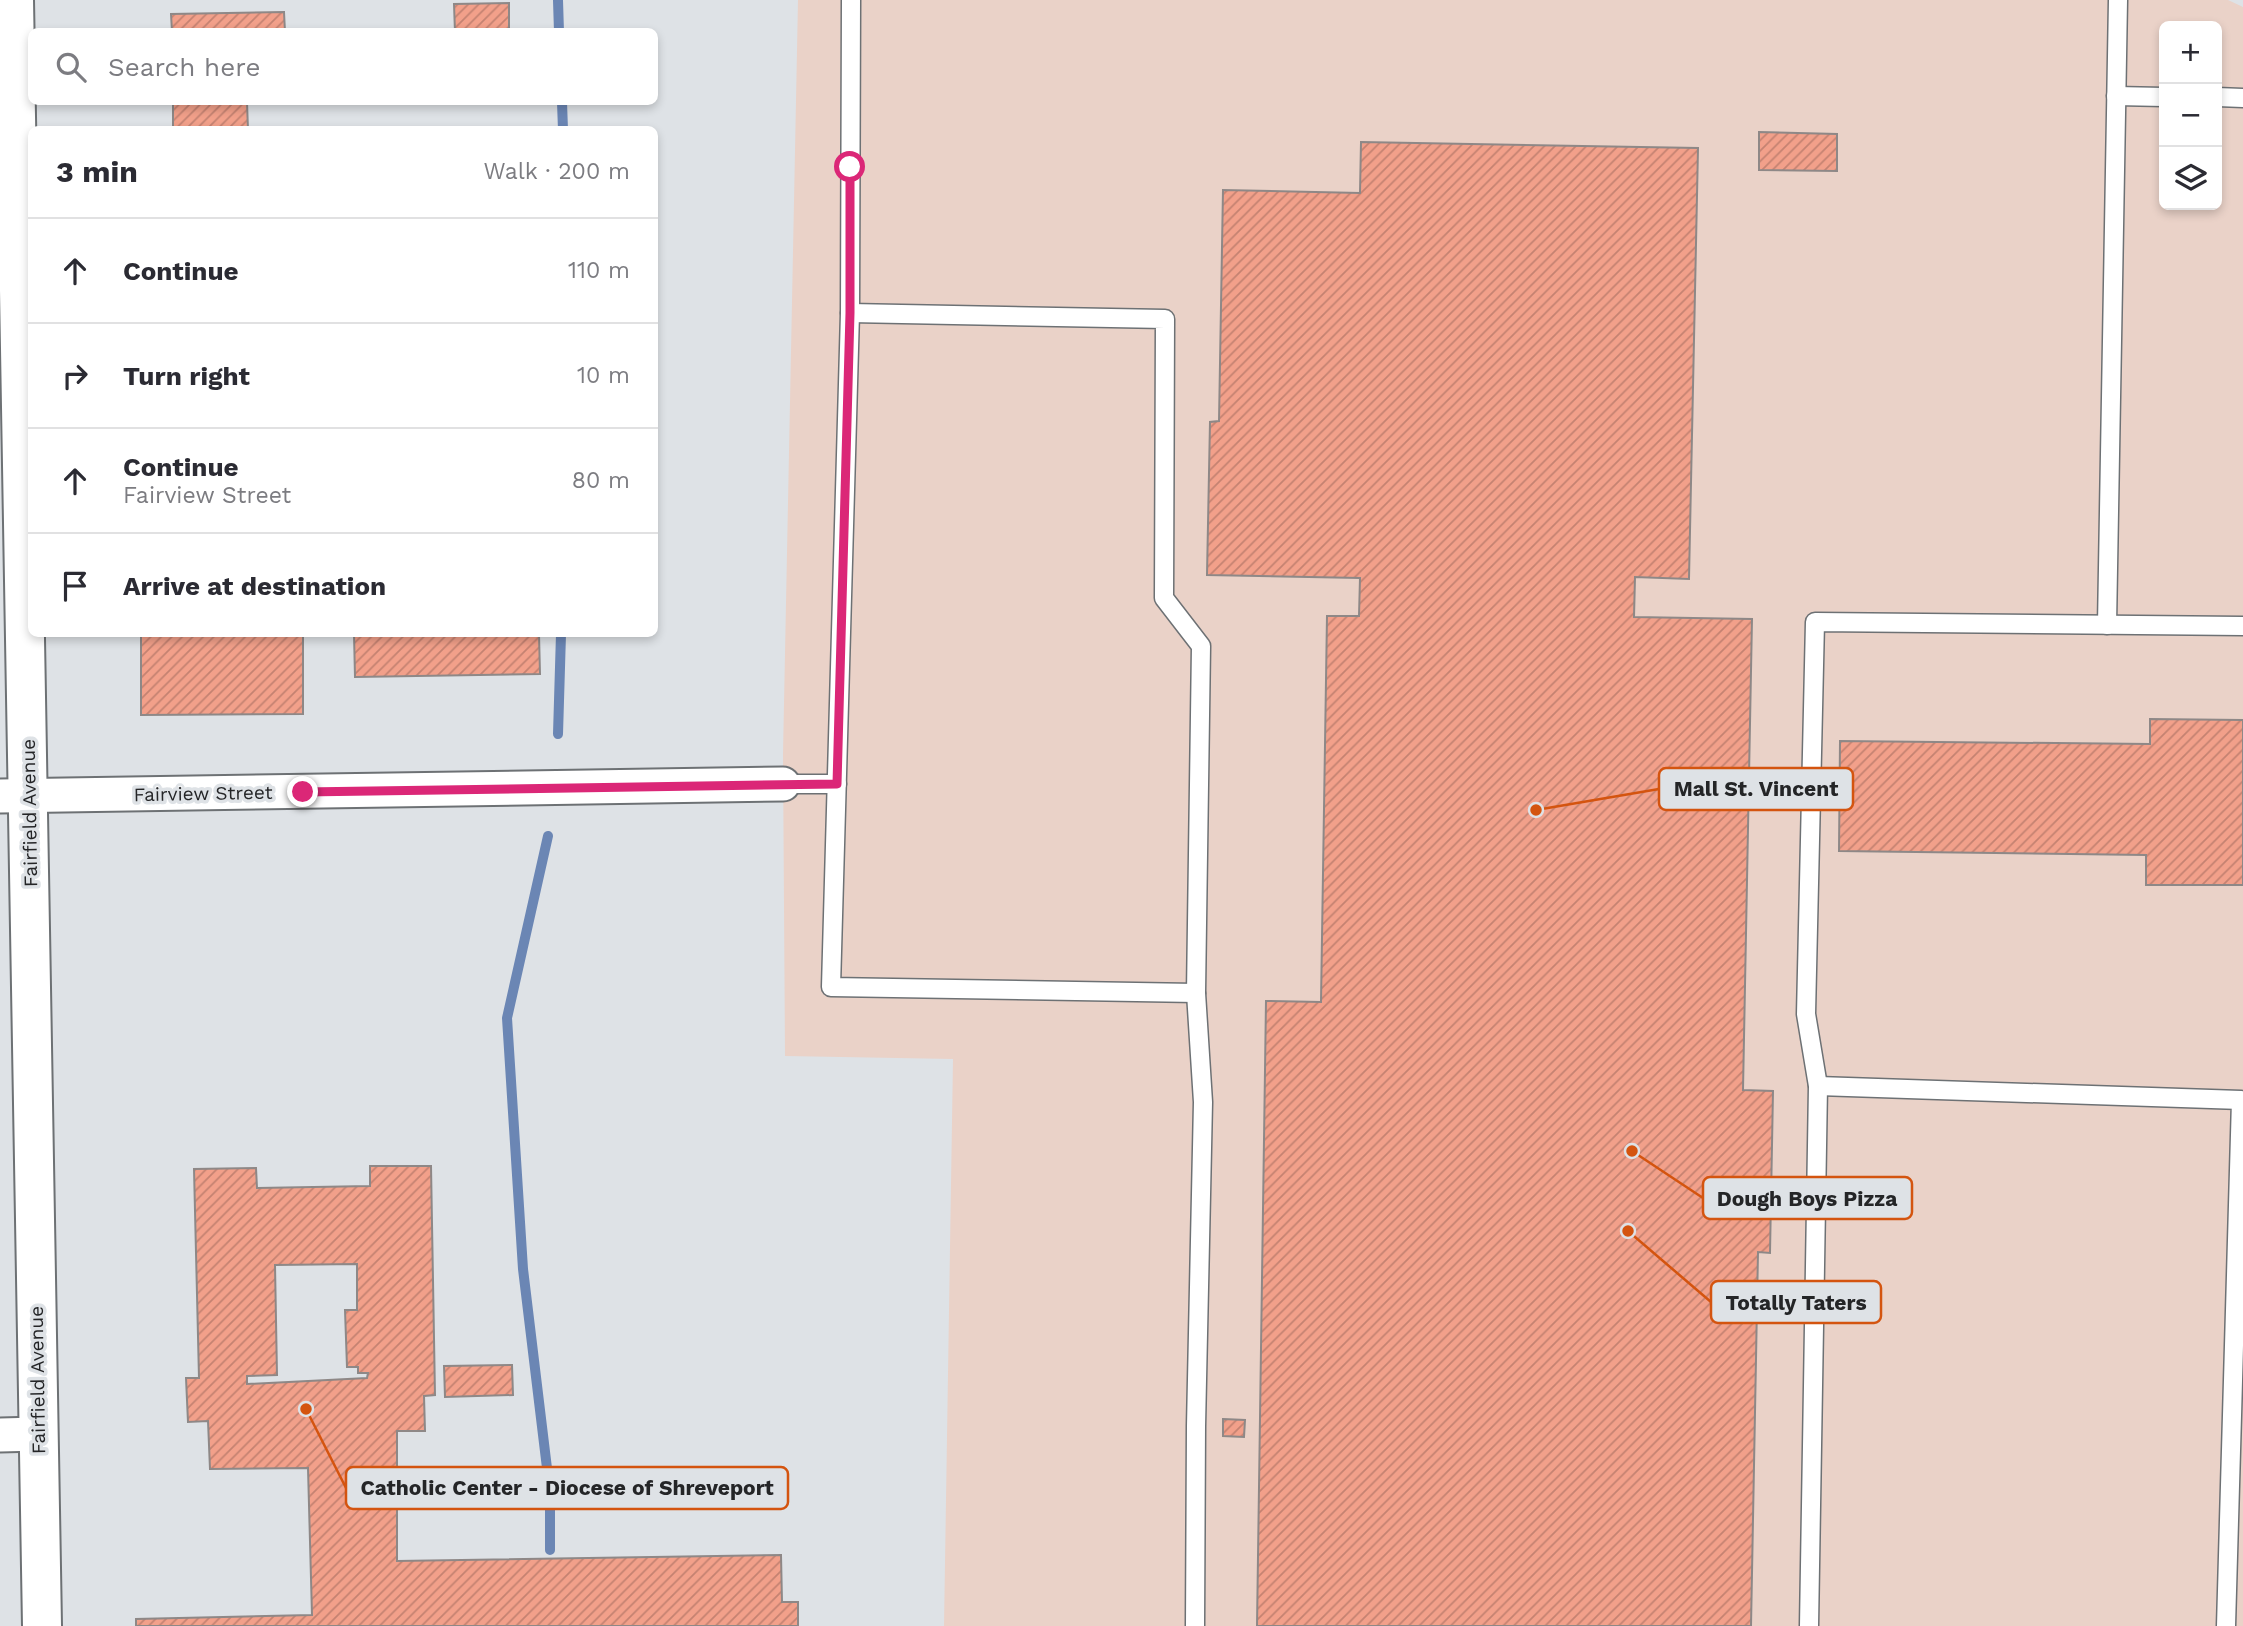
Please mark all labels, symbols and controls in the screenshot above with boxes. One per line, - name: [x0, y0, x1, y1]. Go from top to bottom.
- map controls: [2159, 21, 2222, 210]
- button: +: [2159, 21, 2222, 84]
- search box: [28, 28, 658, 105]
- icon: search: [52, 48, 90, 86]
- text: Search here: [108, 52, 260, 82]
- button: −: [2159, 84, 2222, 147]
- button: layers: [2159, 147, 2222, 210]
- route start: [834, 151, 865, 182]
- text: 3 min: [56, 154, 138, 189]
- text: Walk · 200 m: [484, 158, 630, 185]
- icon: ahead: [56, 252, 94, 290]
- text: Continue: [123, 256, 239, 286]
- text: 110 m: [568, 257, 630, 284]
- icon: right: [56, 357, 94, 395]
- text: Turn right: [123, 361, 250, 391]
- text: 10 m: [577, 362, 630, 389]
- text: Continue: [123, 452, 239, 482]
- icon: ahead: [56, 462, 94, 500]
- text: 80 m: [572, 467, 630, 494]
- text: Fairview Street: [123, 482, 291, 509]
- icon: arrive: [56, 567, 94, 605]
- text: Arrive at destination: [123, 571, 386, 601]
- street label: Fairfield Avenue: [17, 739, 42, 887]
- callout: Mall St. Vincent: [1659, 768, 1853, 810]
- route end: [287, 776, 318, 807]
- text: Mall St. Vincent: [1674, 776, 1838, 801]
- street label: Fairview Street: [133, 781, 273, 806]
- callout: Dough Boys Pizza: [1703, 1177, 1912, 1219]
- text: Dough Boys Pizza: [1717, 1186, 1898, 1211]
- callout: Totally Taters: [1711, 1281, 1881, 1323]
- text: Totally Taters: [1725, 1290, 1867, 1315]
- street label: Fairfield Avenue: [25, 1306, 50, 1454]
- callout: Catholic Center - Diocese of Shreveport: [346, 1467, 788, 1509]
- text: Catholic Center - Diocese of Shreveport: [360, 1475, 774, 1500]

